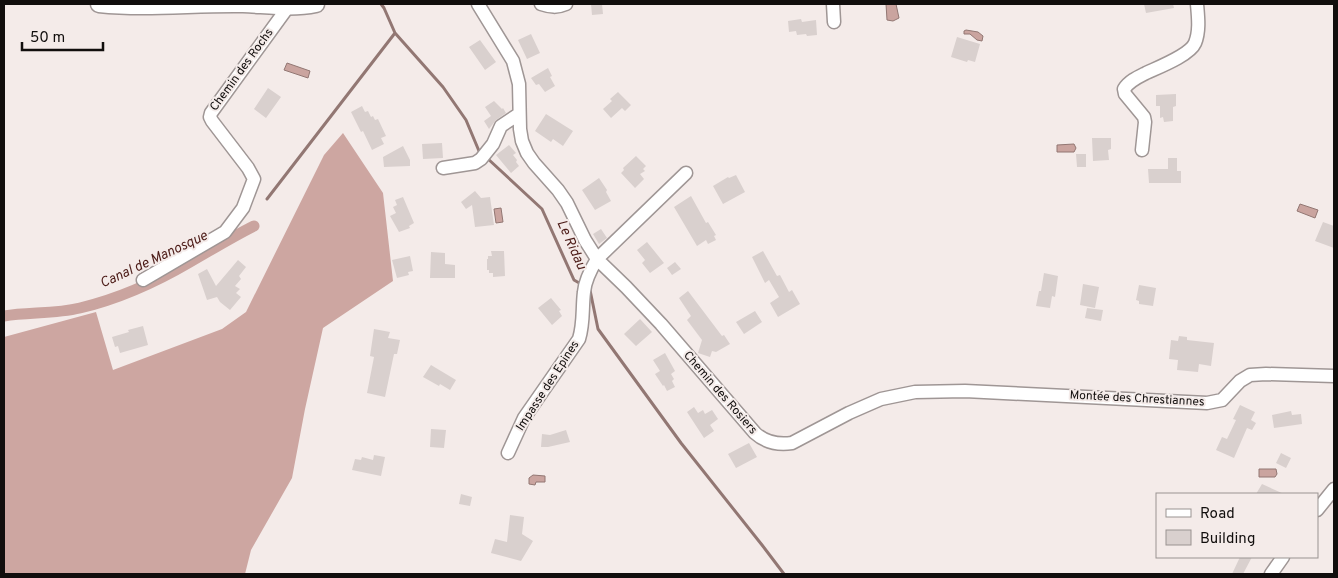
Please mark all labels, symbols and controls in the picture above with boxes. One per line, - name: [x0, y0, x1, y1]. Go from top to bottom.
- scale bar: [22, 20, 104, 52]
- street label: Chemin des Rochs: [207, 25, 277, 115]
- text: 50 m: [30, 29, 65, 48]
- water label: Le Ridau: [553, 217, 590, 273]
- water label: Canal de Manosque: [97, 227, 211, 292]
- street label: Impasse des Epines: [513, 338, 583, 434]
- street label: Chemin des Rosiers: [679, 348, 761, 438]
- street label: Montée des Chrestiannes: [1069, 387, 1205, 411]
- legend: [1156, 493, 1318, 558]
- text: Road: [1200, 505, 1235, 524]
- text: Building: [1200, 530, 1255, 549]

